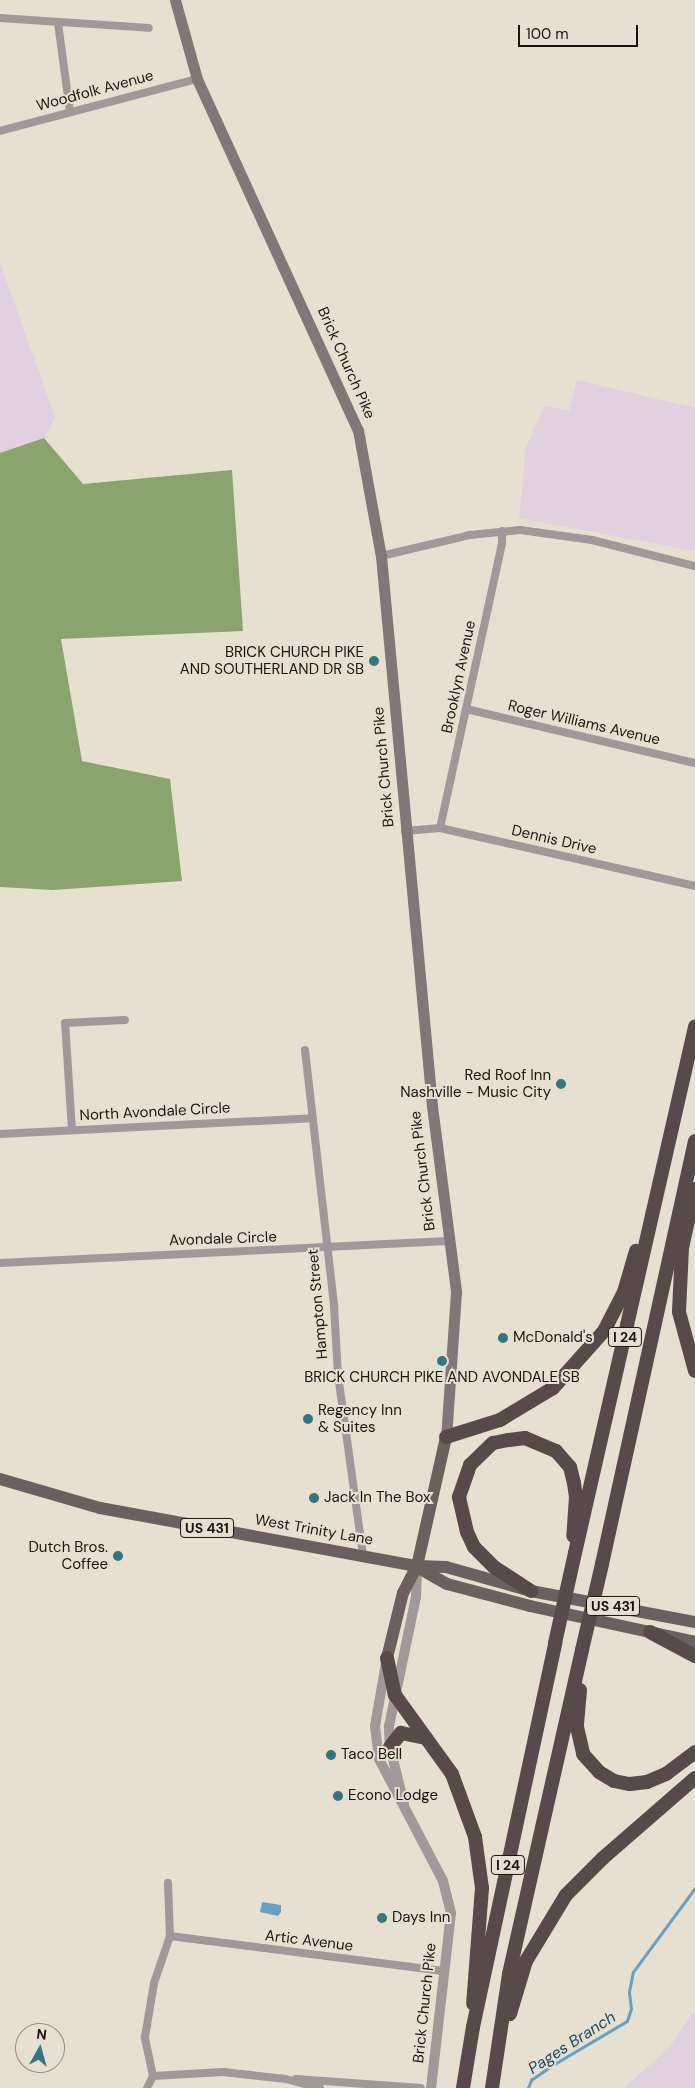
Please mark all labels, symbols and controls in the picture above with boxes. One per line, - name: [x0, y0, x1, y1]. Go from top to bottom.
- scale bar: [520, 15, 640, 47]
- text: 100 m: [526, 24, 569, 44]
- street label: Woodfolk Avenue: [34, 67, 156, 115]
- street label: Brick Church Pike: [313, 304, 379, 422]
- street label: Brooklyn Avenue: [438, 619, 480, 735]
- place label: BRICK CHURCH PIKE AND SOUTHERLAND DR SB: [180, 643, 364, 678]
- marker: BRICK CHURCH PIKE AND SOUTHERLAND DR SB: [368, 655, 380, 667]
- street label: Roger Williams Avenue: [506, 697, 662, 749]
- street label: Brick Church Pike: [370, 706, 398, 828]
- street label: Dennis Drive: [510, 821, 598, 859]
- place label: Red Roof Inn Nashville - Music City: [400, 1066, 551, 1101]
- marker: Red Roof Inn Nashville - Music City: [555, 1078, 567, 1090]
- street label: North Avondale Circle: [79, 1099, 231, 1125]
- street label: Brick Church Pike: [407, 1110, 439, 1232]
- street label: Avondale Circle: [169, 1228, 277, 1250]
- street label: Hampton Street: [304, 1248, 332, 1360]
- road number: I 24: [608, 1325, 642, 1348]
- place label: McDonald's: [513, 1329, 593, 1347]
- marker: McDonald's: [497, 1332, 509, 1344]
- marker: BRICK CHURCH PIKE AND AVONDALE SB: [436, 1355, 448, 1367]
- place label: BRICK CHURCH PIKE AND AVONDALE SB: [304, 1369, 580, 1387]
- place label: Regency Inn & Suites: [318, 1401, 402, 1436]
- marker: Regency Inn & Suites: [302, 1413, 314, 1425]
- place label: Jack In The Box: [324, 1489, 431, 1507]
- marker: Jack In The Box: [308, 1492, 320, 1504]
- street label: West Trinity Lane: [254, 1511, 374, 1549]
- road number: US 431: [180, 1516, 234, 1540]
- place label: Dutch Bros. Coffee: [29, 1538, 108, 1573]
- marker: Dutch Bros. Coffee: [112, 1550, 124, 1562]
- road number: US 431: [586, 1594, 640, 1618]
- place label: Taco Bell: [341, 1746, 402, 1764]
- marker: Taco Bell: [325, 1749, 337, 1761]
- place label: Econo Lodge: [348, 1787, 438, 1805]
- marker: Econo Lodge: [332, 1790, 344, 1802]
- road number: I 24: [490, 1854, 526, 1876]
- place label: Days Inn: [392, 1909, 450, 1927]
- marker: Days Inn: [376, 1912, 388, 1924]
- street label: Artic Avenue: [264, 1927, 354, 1955]
- street label: Brick Church Pike: [410, 1942, 440, 2064]
- water label: Pages Branch: [525, 2008, 619, 2078]
- north arrow: [15, 2023, 65, 2073]
- text: N: [36, 2025, 48, 2044]

